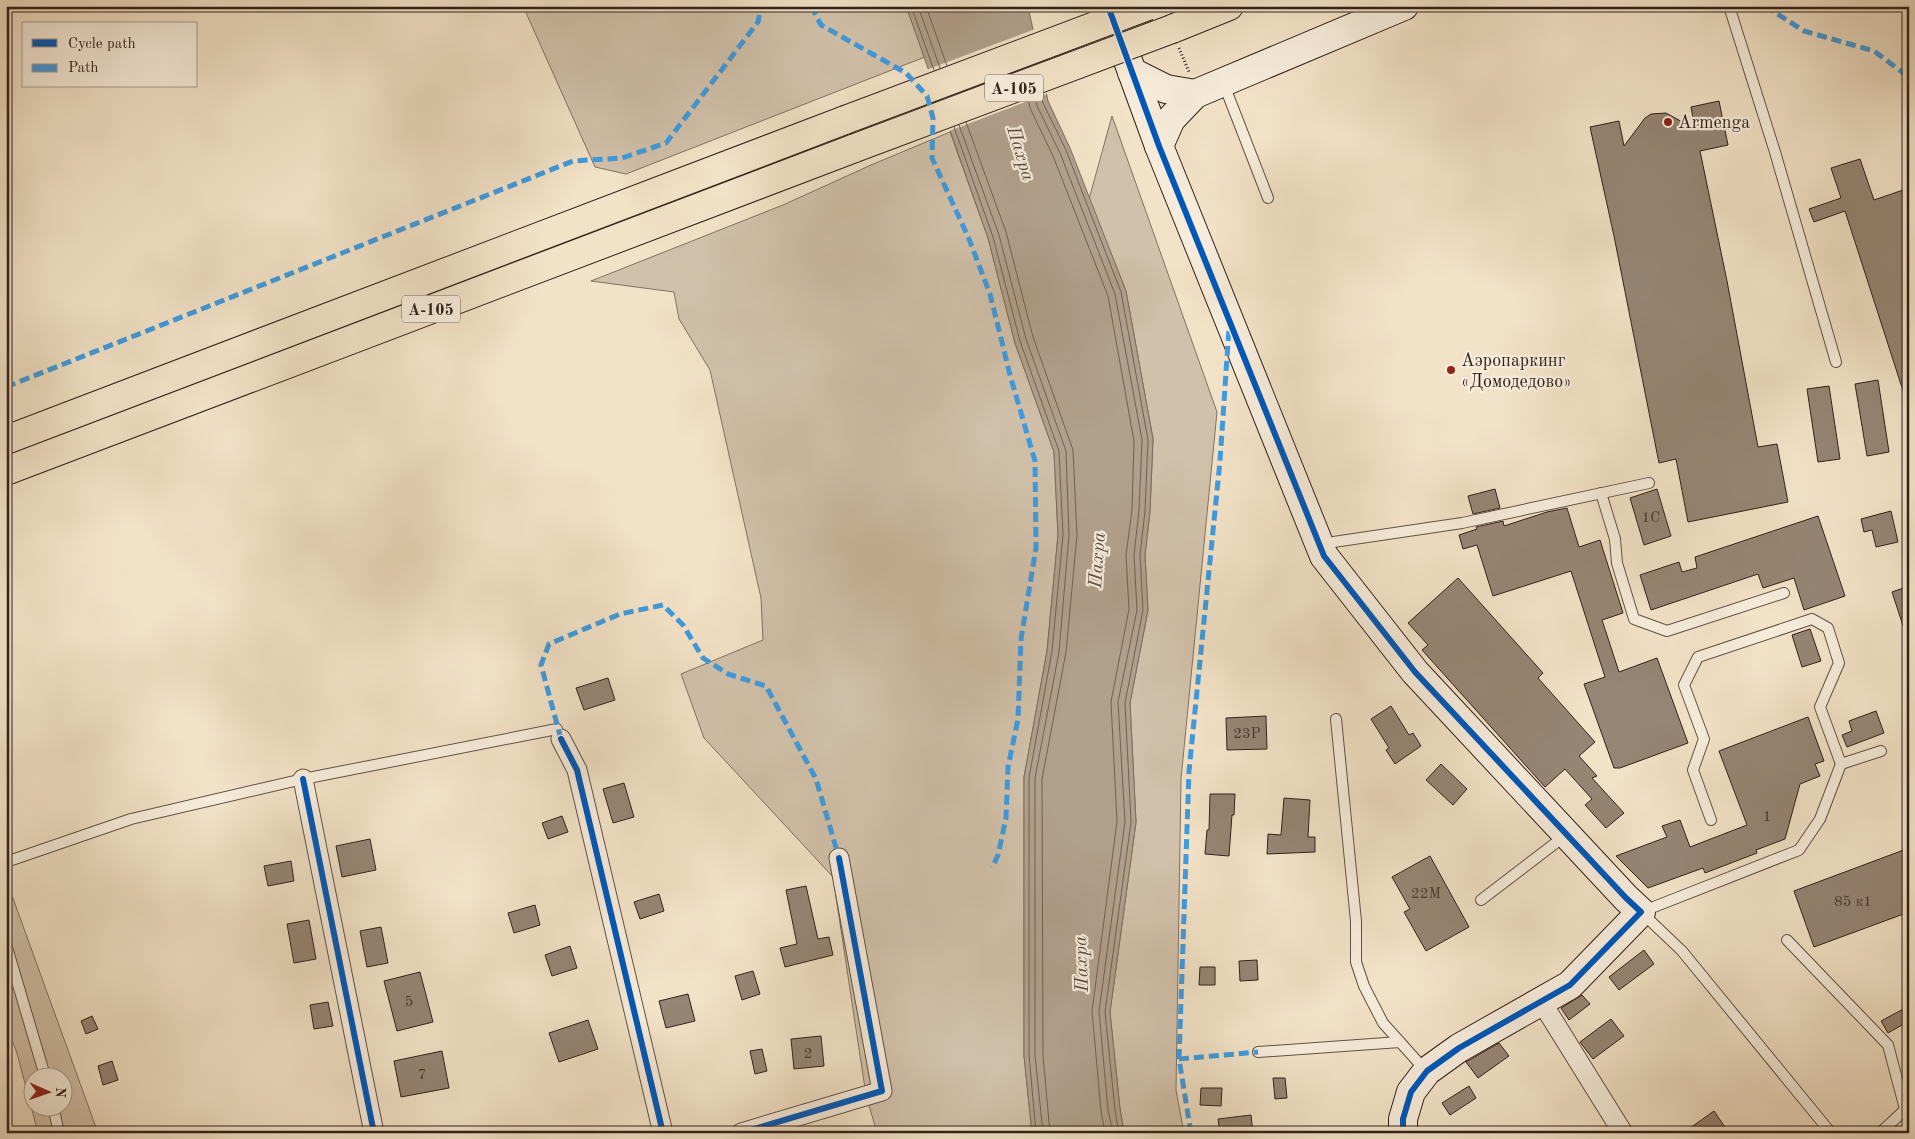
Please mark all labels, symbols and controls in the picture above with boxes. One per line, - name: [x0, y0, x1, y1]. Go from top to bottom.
- legend: [22, 22, 198, 88]
- text: Cycle path: [68, 37, 136, 52]
- text: Path: [68, 61, 98, 76]
- road number: А-105: [985, 75, 1043, 102]
- place label: Armenga: [1678, 114, 1750, 132]
- marker: Armenga: [1662, 116, 1674, 128]
- water label: Пахра: [1002, 123, 1037, 183]
- road number: А-105: [402, 296, 460, 322]
- place label: Аэропаркинг «Домодедово»: [1461, 352, 1572, 391]
- marker: Аэропаркинг «Домодедово»: [1445, 364, 1457, 376]
- house number: 1С: [1642, 511, 1660, 526]
- water label: Пахра: [1087, 531, 1110, 590]
- house number: 23Р: [1233, 727, 1261, 742]
- house number: 1: [1763, 810, 1771, 825]
- house number: 22М: [1411, 887, 1441, 902]
- house number: 85 к1: [1834, 895, 1872, 910]
- water label: Пахра: [1072, 935, 1093, 993]
- house number: 5: [405, 995, 413, 1010]
- house number: 2: [804, 1047, 812, 1062]
- north arrow: [22, 1066, 72, 1116]
- house number: 7: [418, 1068, 426, 1083]
- text: N: [53, 1087, 67, 1098]

